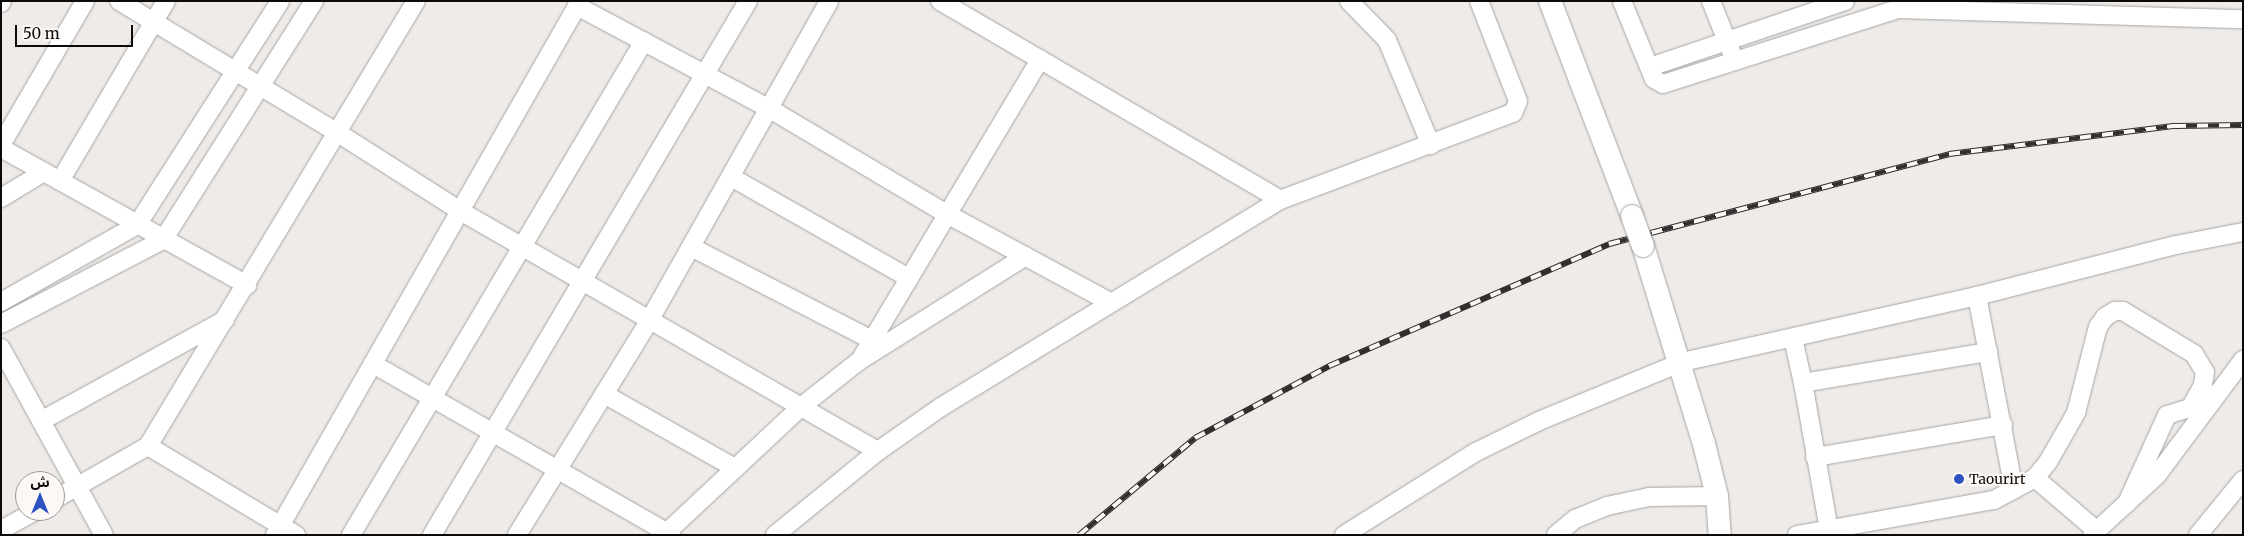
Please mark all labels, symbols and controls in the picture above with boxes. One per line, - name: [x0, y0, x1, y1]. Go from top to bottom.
- scale bar: [18, 15, 135, 47]
- text: 50 m: [23, 24, 60, 43]
- north arrow: [15, 471, 65, 521]
- place label: Taourirt: [1969, 471, 2026, 487]
- text: ش: [30, 473, 50, 491]
- marker: Taourirt: [1953, 473, 1965, 485]

